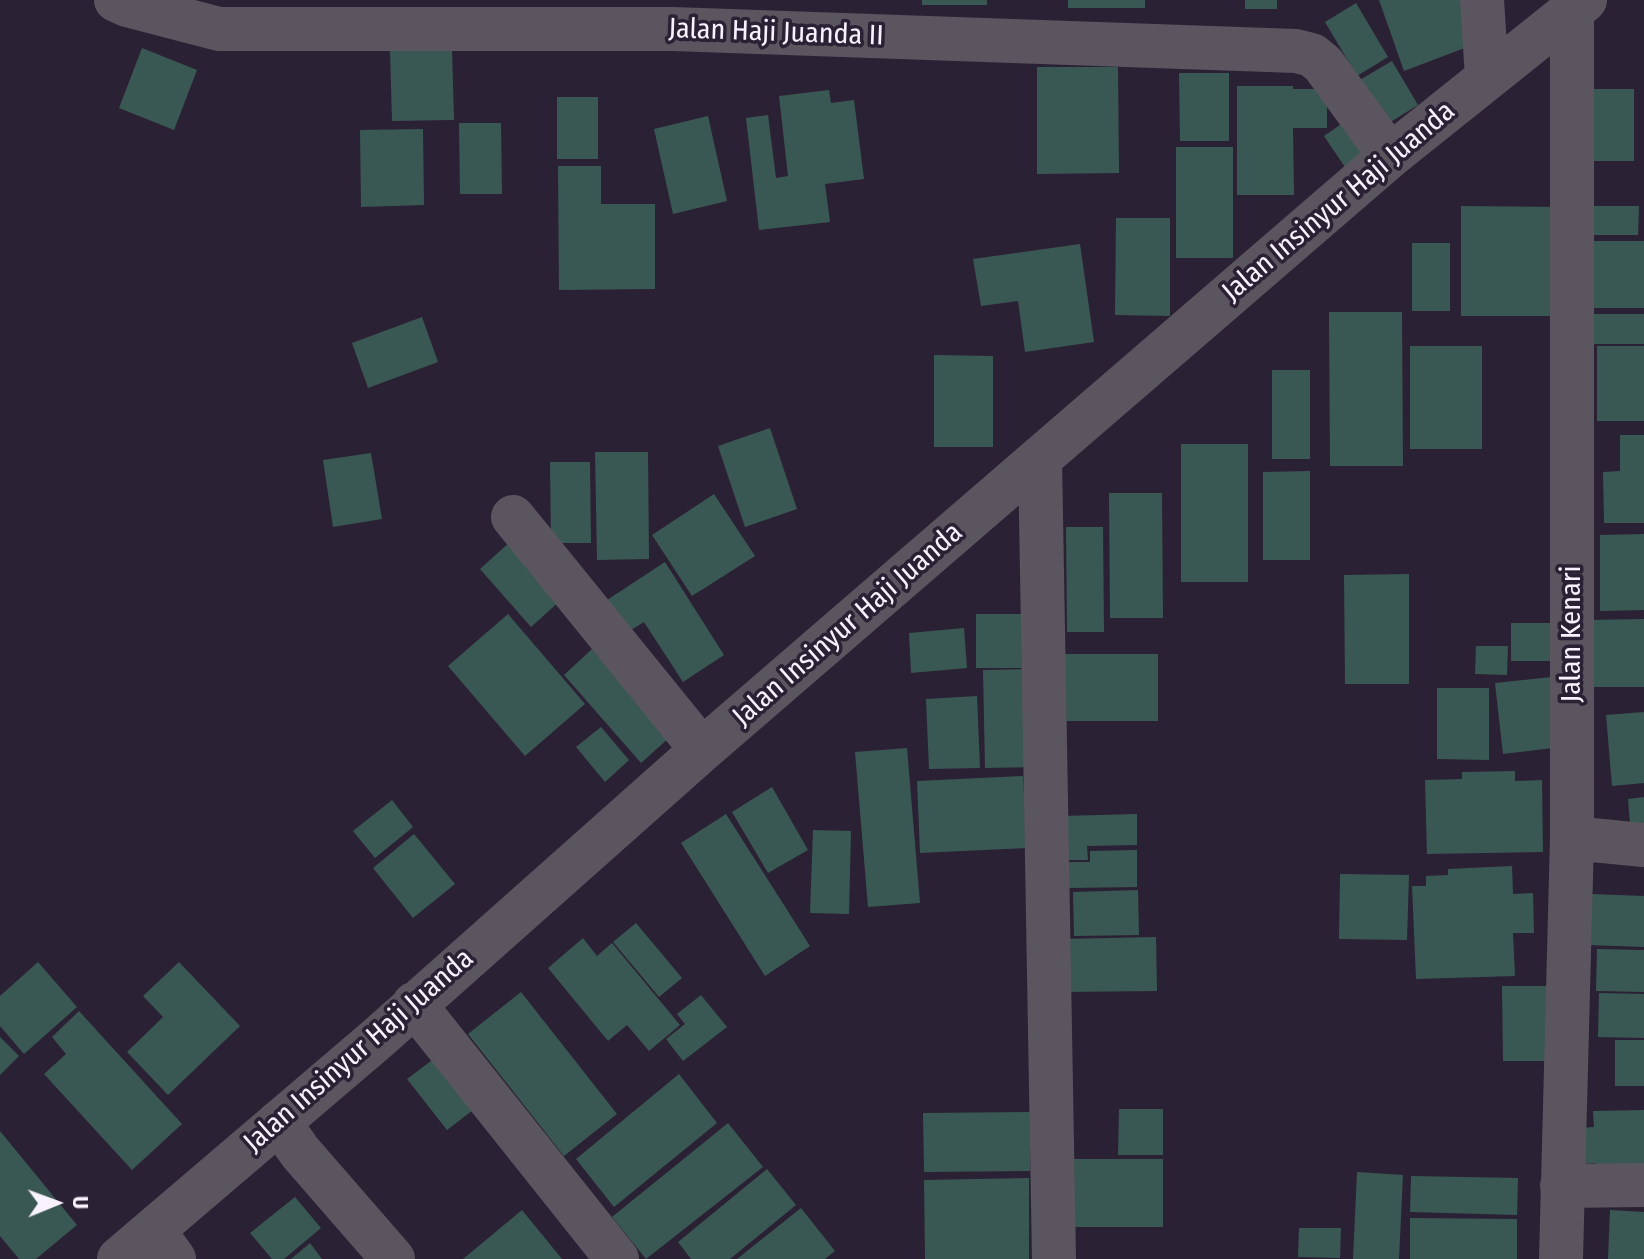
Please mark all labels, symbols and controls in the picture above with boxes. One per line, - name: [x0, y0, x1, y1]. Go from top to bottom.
- street label: Jalan Haji Juanda II: [668, 12, 884, 54]
- street label: Jalan Insinyur Haji Juanda: [1216, 95, 1462, 309]
- street label: Jalan Insinyur Haji Juanda: [726, 516, 970, 734]
- street label: Jalan Kenari: [1555, 566, 1589, 702]
- street label: Jalan Insinyur Haji Juanda: [237, 942, 481, 1160]
- north arrow: [16, 1163, 96, 1243]
- text: U: [67, 1196, 94, 1209]

